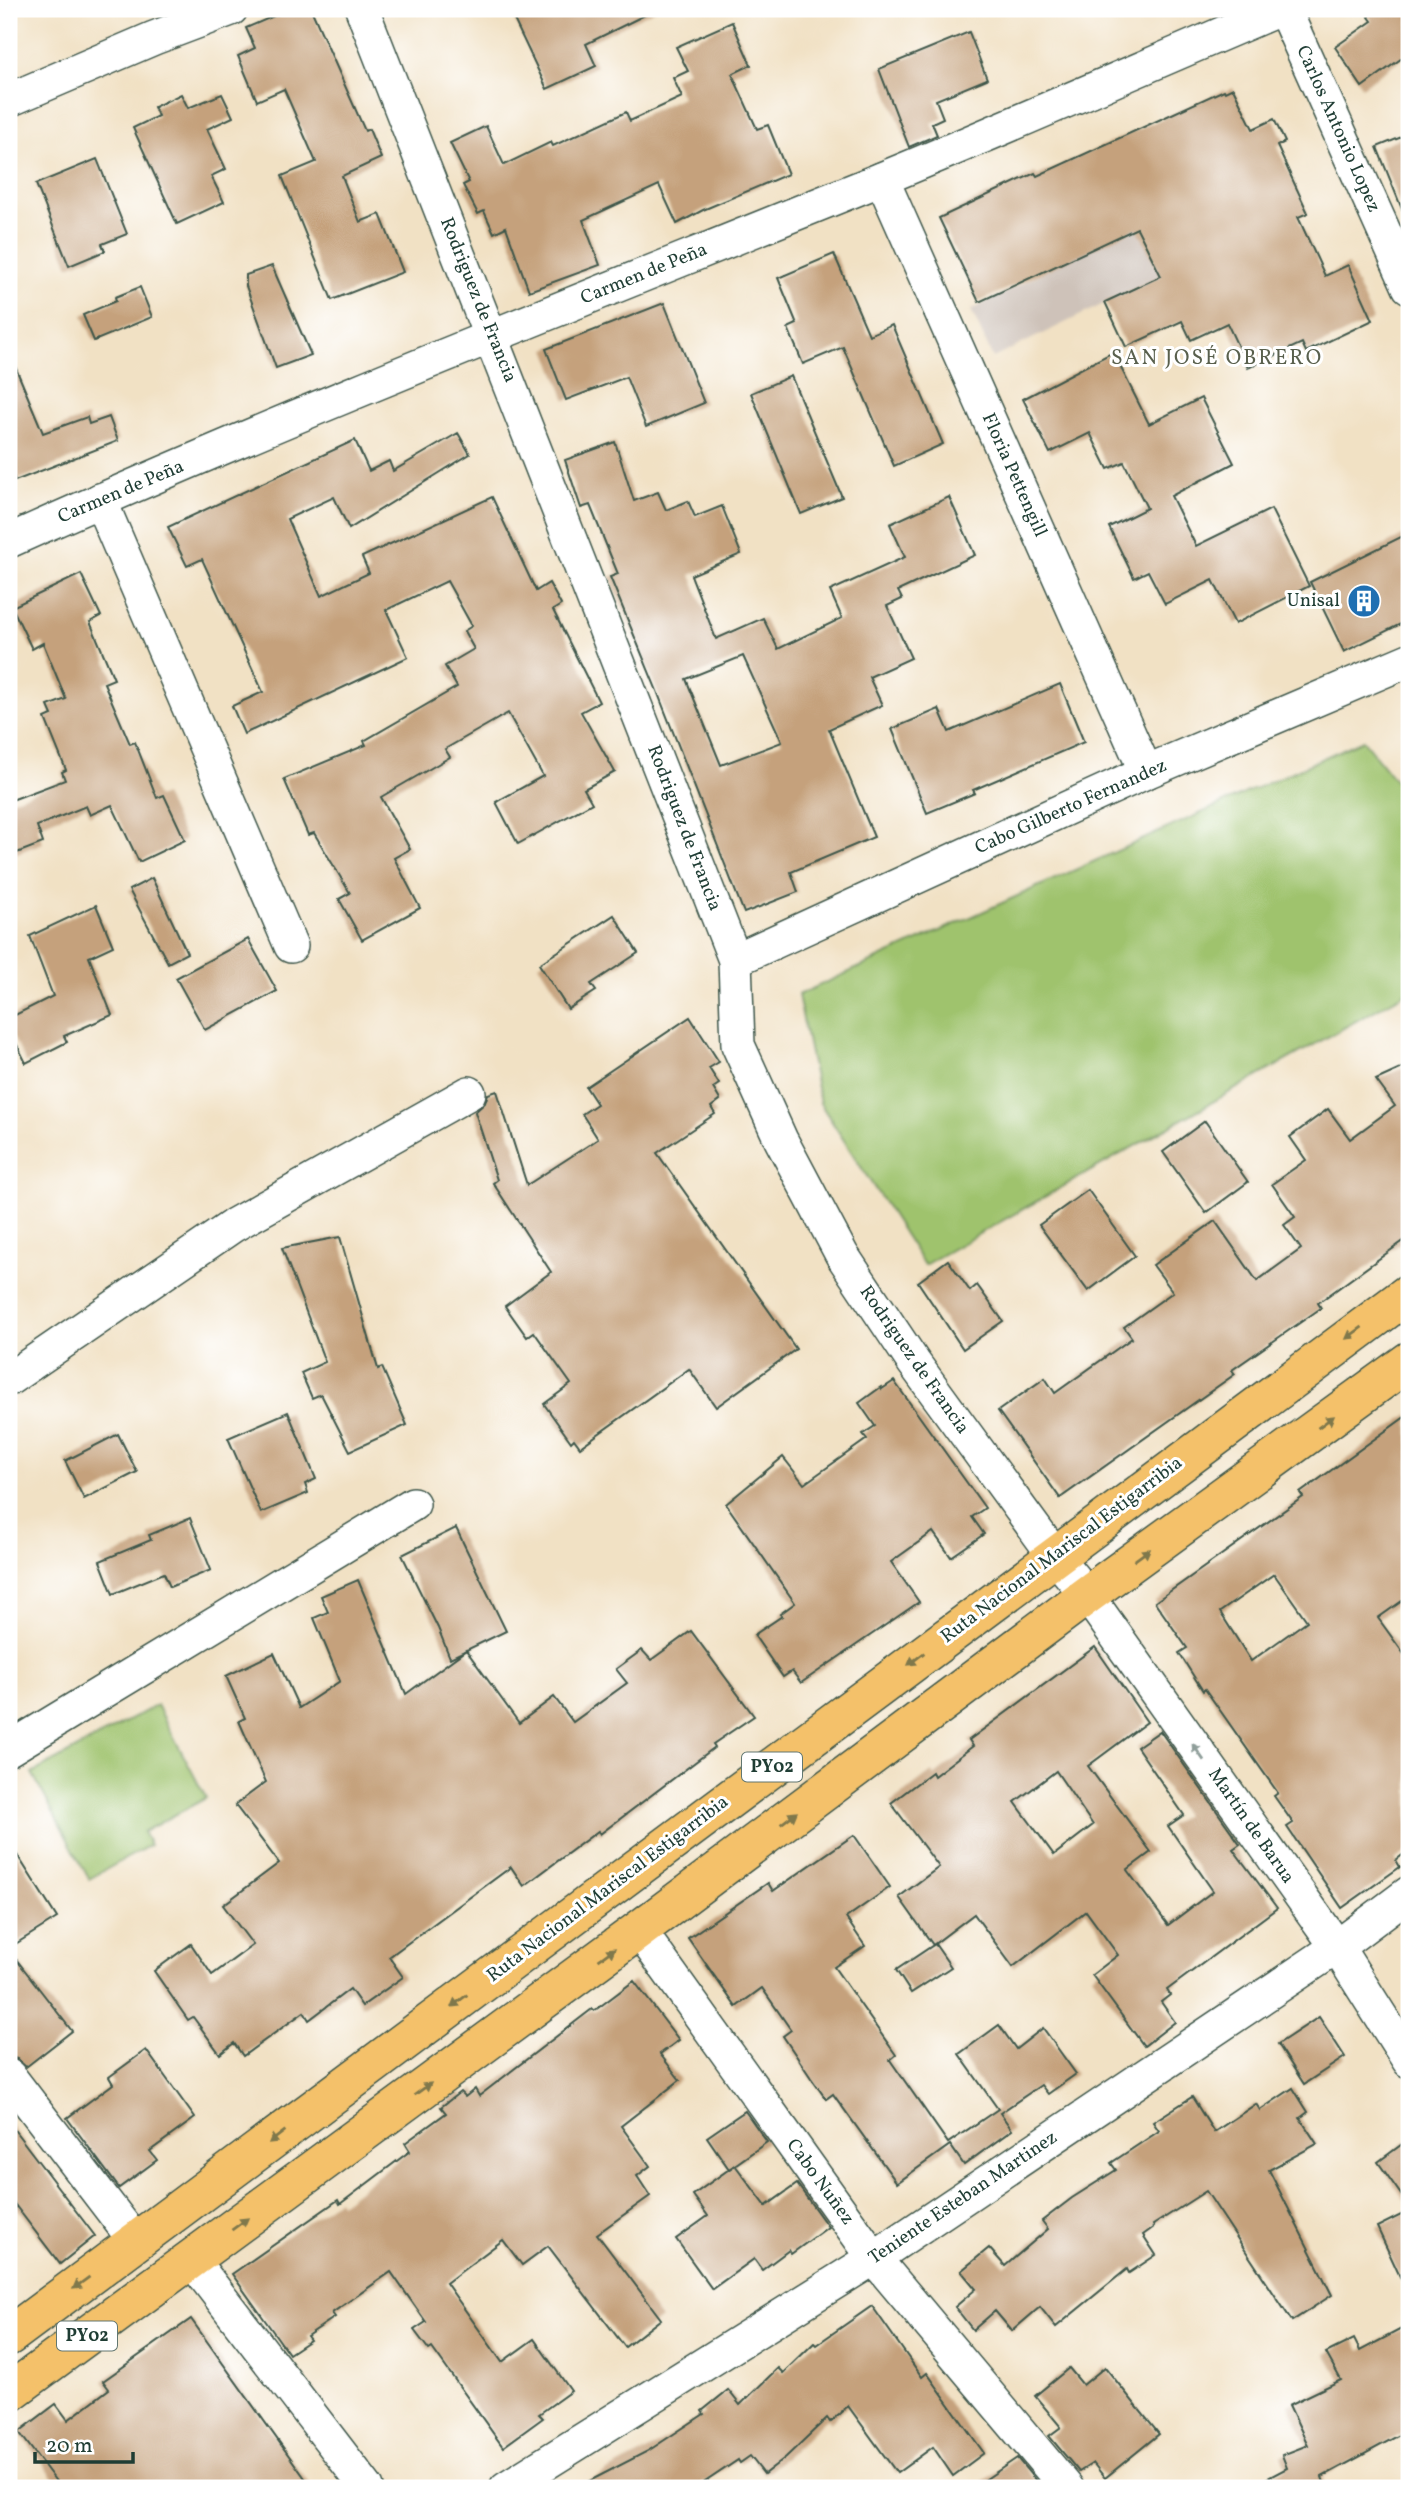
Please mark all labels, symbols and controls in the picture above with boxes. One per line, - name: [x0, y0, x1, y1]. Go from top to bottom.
- street label: Carlos Antonio Lopez: [1290, 41, 1386, 217]
- street label: Rodriguez de Francia: [433, 214, 523, 386]
- street label: Carmen de Peña: [577, 237, 711, 311]
- district label: SAN JOSÉ OBRERO: [1111, 344, 1323, 373]
- street label: Floria Pettengill: [975, 409, 1053, 541]
- street label: Carmen de Peña: [54, 454, 188, 530]
- building icon: Unisal: [1345, 582, 1383, 620]
- place label: Unisal: [1287, 588, 1340, 614]
- street label: Rodriguez de Francia: [640, 741, 728, 915]
- street label: Cabo Gilberto Fernandez: [971, 753, 1171, 861]
- street label: Rodriguez de Francia: [853, 1280, 975, 1440]
- one-way arrow: [1346, 1326, 1364, 1341]
- one-way arrow: [1317, 1415, 1335, 1429]
- street label: Ruta Nacional Mariscal Estigarribia: [936, 1450, 1188, 1650]
- one-way arrow: [1133, 1549, 1151, 1563]
- one-way arrow: [907, 1652, 925, 1666]
- one-way arrow: [1191, 1743, 1205, 1761]
- road number: PY02: [742, 1752, 802, 1782]
- street label: Martín de Barua: [1201, 1763, 1301, 1889]
- street label: Ruta Nacional Mariscal Estigarribia: [482, 1789, 734, 1989]
- one-way arrow: [780, 1812, 798, 1826]
- one-way arrow: [598, 1948, 616, 1962]
- one-way arrow: [450, 1993, 468, 2007]
- one-way arrow: [414, 2082, 432, 2096]
- street label: Teniente Esteban Martinez: [863, 2125, 1063, 2271]
- one-way arrow: [268, 2129, 286, 2143]
- street label: Cabo Nuñez: [780, 2134, 860, 2230]
- one-way arrow: [231, 2217, 249, 2231]
- one-way arrow: [72, 2275, 90, 2289]
- road number: PY02: [57, 2322, 117, 2350]
- scale bar: [35, 2420, 133, 2464]
- text: 20 m: [46, 2432, 92, 2461]

